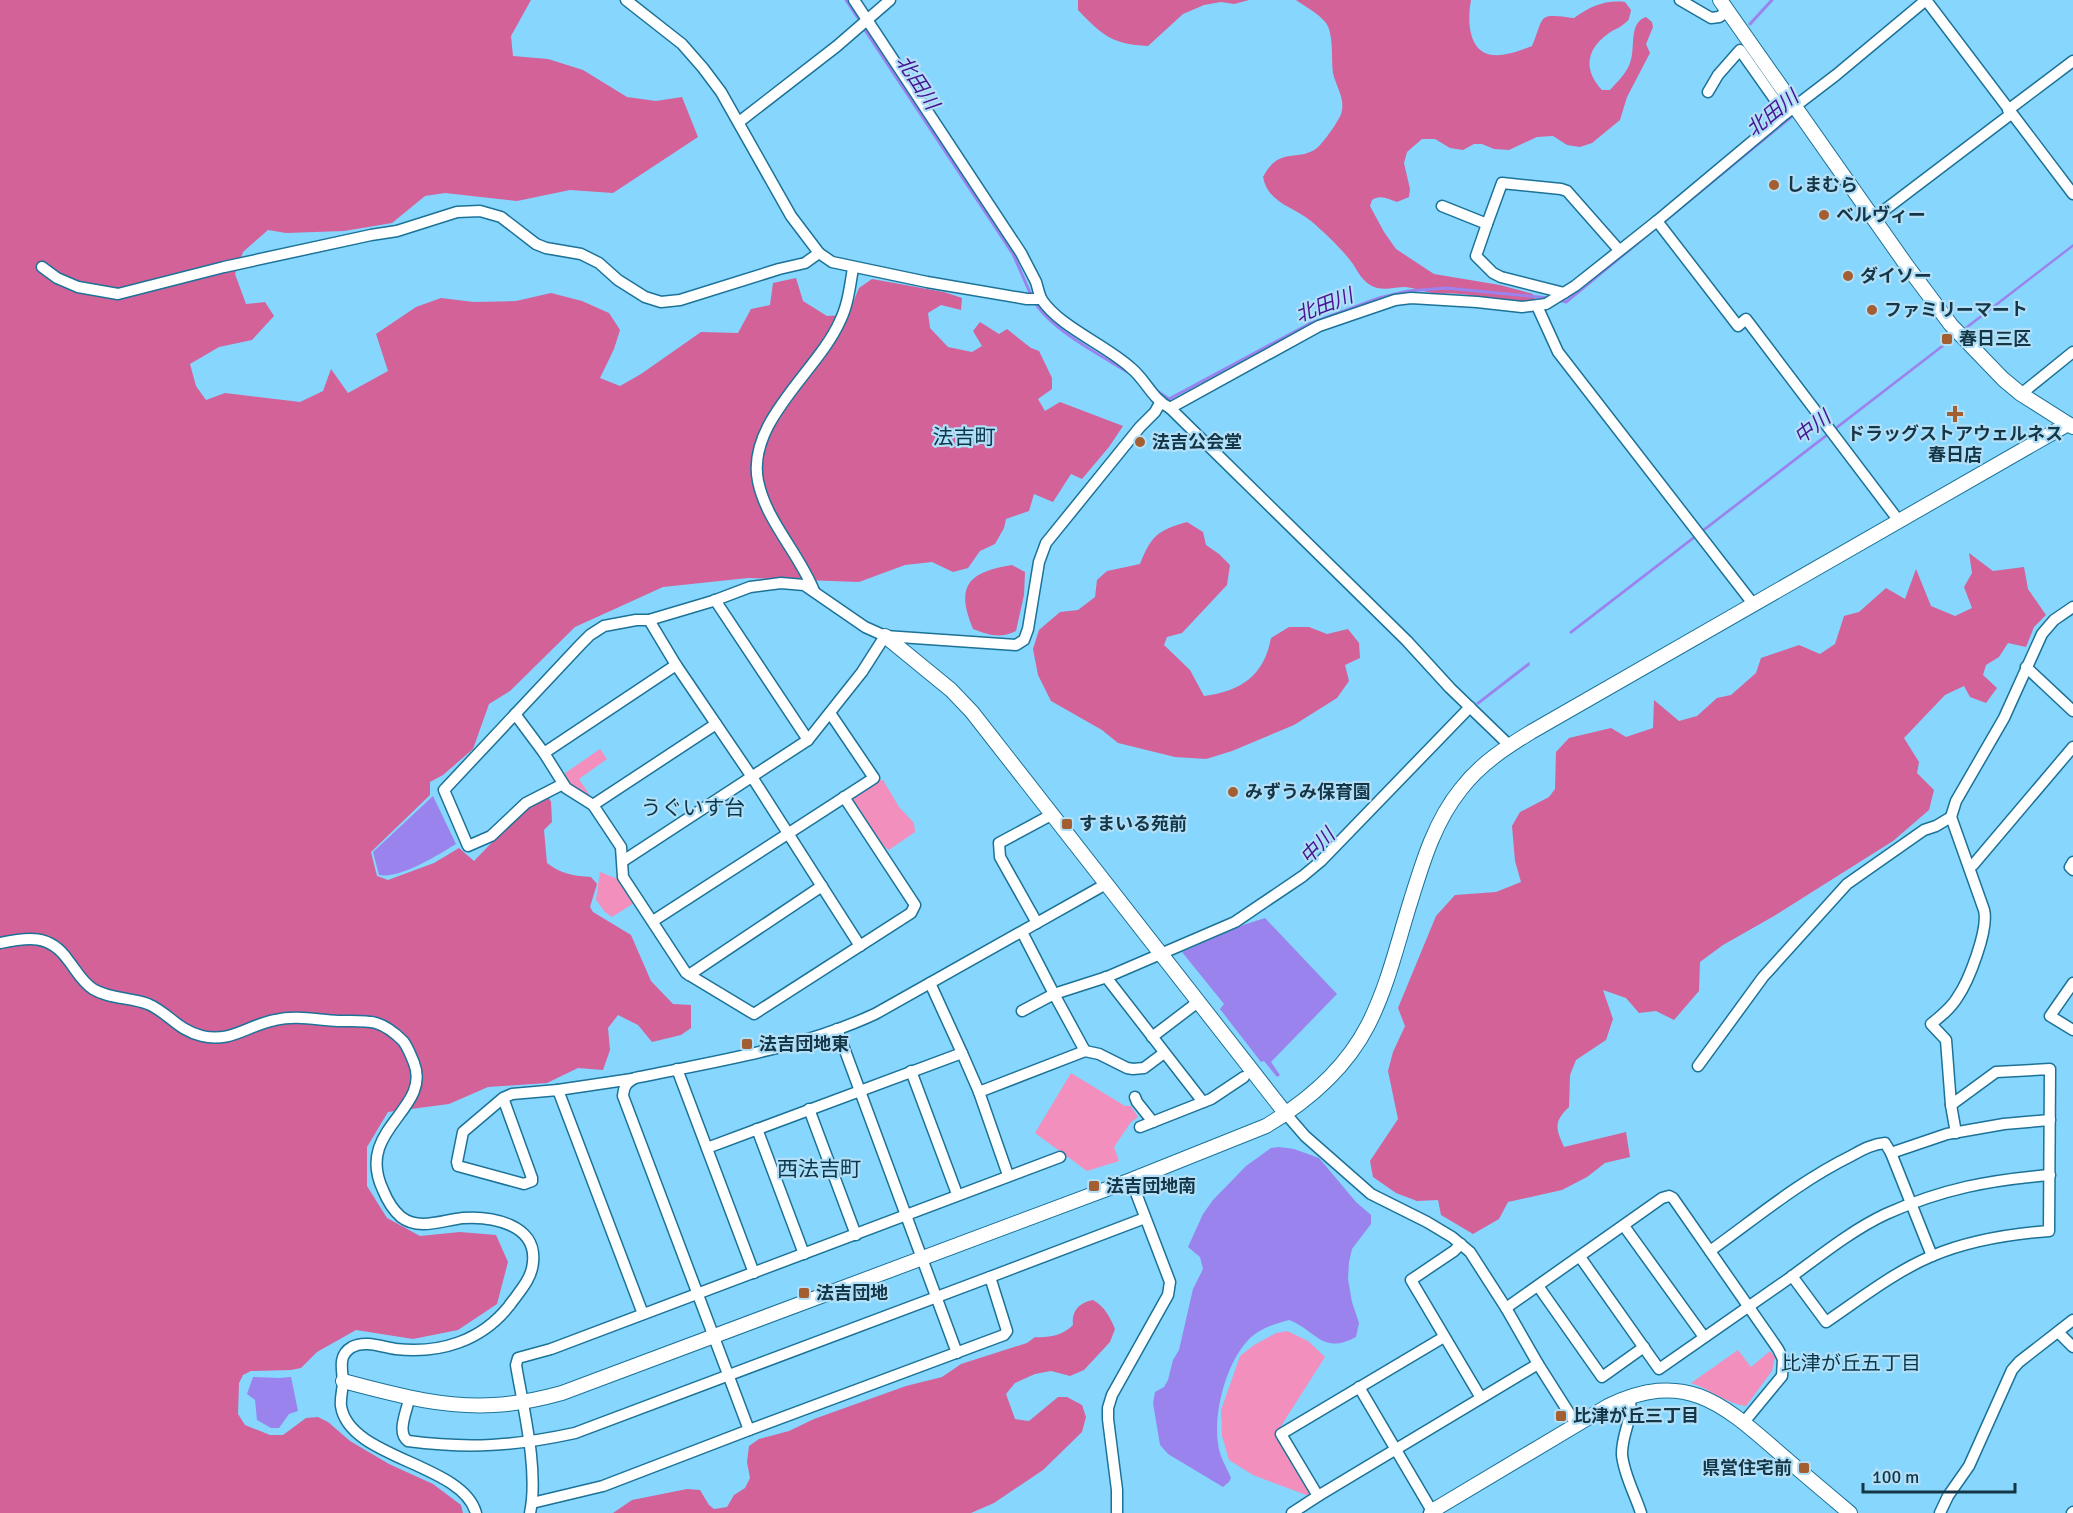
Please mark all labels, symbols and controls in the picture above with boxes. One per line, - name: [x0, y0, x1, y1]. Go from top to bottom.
- water label: 北田川: [891, 50, 945, 116]
- water label: 北田川: [1741, 84, 1805, 142]
- place label: しまむら: [1786, 174, 1858, 196]
- marker: しまむら: [1767, 178, 1781, 192]
- place label: ベルヴィー: [1836, 204, 1926, 226]
- marker: ベルヴィー: [1817, 208, 1831, 222]
- place label: ダイソー: [1860, 265, 1932, 287]
- marker: ダイソー: [1841, 269, 1855, 283]
- water label: 北田川: [1292, 282, 1359, 328]
- place label: ファミリーマート: [1884, 299, 2028, 321]
- marker: ファミリーマート: [1865, 303, 1879, 317]
- place label: 春日三区: [1959, 328, 2031, 350]
- marker: 春日三区: [1940, 332, 1954, 346]
- water label: 中川: [1789, 404, 1837, 450]
- marker: ドラッグストアウェルネス 春日店: [1948, 407, 1962, 421]
- place label: ドラッグストアウェルネス 春日店: [1847, 423, 2063, 466]
- district label: 法吉町: [933, 424, 996, 450]
- place label: 法吉公会堂: [1152, 431, 1242, 453]
- marker: 法吉公会堂: [1133, 435, 1147, 449]
- place label: みずうみ保育園: [1245, 781, 1371, 803]
- marker: みずうみ保育園: [1226, 785, 1240, 799]
- district label: うぐいす台: [641, 795, 746, 821]
- place label: すまいる苑前: [1079, 813, 1187, 835]
- marker: すまいる苑前: [1060, 817, 1074, 831]
- water label: 中川: [1294, 822, 1342, 869]
- place label: 法吉団地東: [759, 1033, 849, 1055]
- marker: 法吉団地東: [740, 1037, 754, 1051]
- district label: 西法吉町: [777, 1156, 861, 1182]
- place label: 法吉団地南: [1106, 1175, 1196, 1197]
- marker: 法吉団地南: [1087, 1179, 1101, 1193]
- place label: 法吉団地: [816, 1282, 888, 1304]
- marker: 法吉団地: [797, 1286, 811, 1300]
- district label: 比津が丘五丁目: [1781, 1351, 1921, 1376]
- place label: 比津が丘三丁目: [1573, 1405, 1699, 1427]
- marker: 比津が丘三丁目: [1554, 1409, 1568, 1423]
- scale bar: [1863, 1456, 2014, 1494]
- place label: 県営住宅前: [1702, 1457, 1792, 1479]
- marker: 県営住宅前: [1797, 1461, 1811, 1475]
- text: 100 m: [1872, 1466, 1919, 1488]

